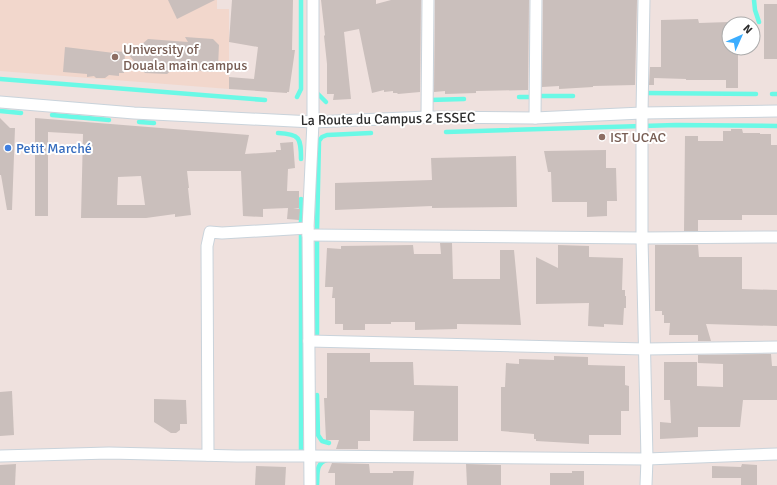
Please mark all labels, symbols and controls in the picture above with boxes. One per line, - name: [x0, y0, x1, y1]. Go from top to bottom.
- north arrow: [721, 16, 761, 56]
- text: N: [740, 22, 755, 37]
- place label: University of Douala main campus: [123, 41, 247, 74]
- marker: University of Douala main campus: [110, 52, 120, 62]
- street label: La Route du Campus 2 ESSEC: [300, 109, 476, 129]
- place label: IST UCAC: [610, 129, 666, 146]
- marker: IST UCAC: [597, 132, 607, 142]
- place label: Petit Marché: [16, 140, 92, 157]
- marker: Petit Marché: [3, 143, 13, 153]

